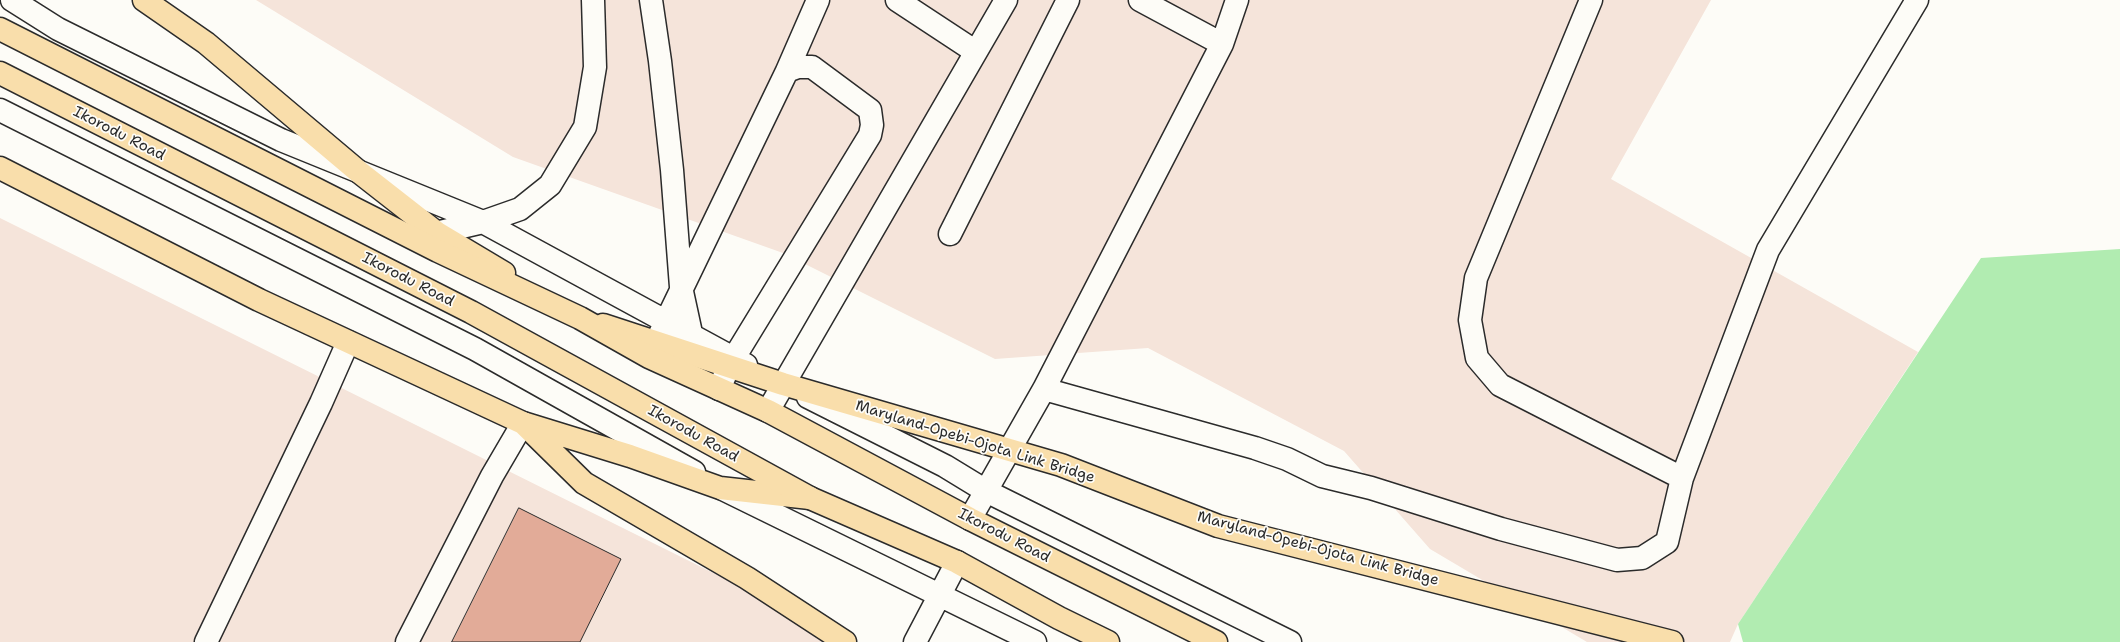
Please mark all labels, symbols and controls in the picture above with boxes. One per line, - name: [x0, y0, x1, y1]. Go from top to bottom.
- street label: Ikorodu Road: [70, 103, 168, 165]
- street label: Ikorodu Road: [359, 249, 457, 311]
- street label: Maryland-Opebi-Ojota Link Bridge: [853, 397, 1097, 487]
- street label: Ikorodu Road: [644, 402, 742, 466]
- street label: Ikorodu Road: [955, 505, 1053, 567]
- street label: Maryland-Opebi-Ojota Link Bridge: [1195, 508, 1441, 590]

